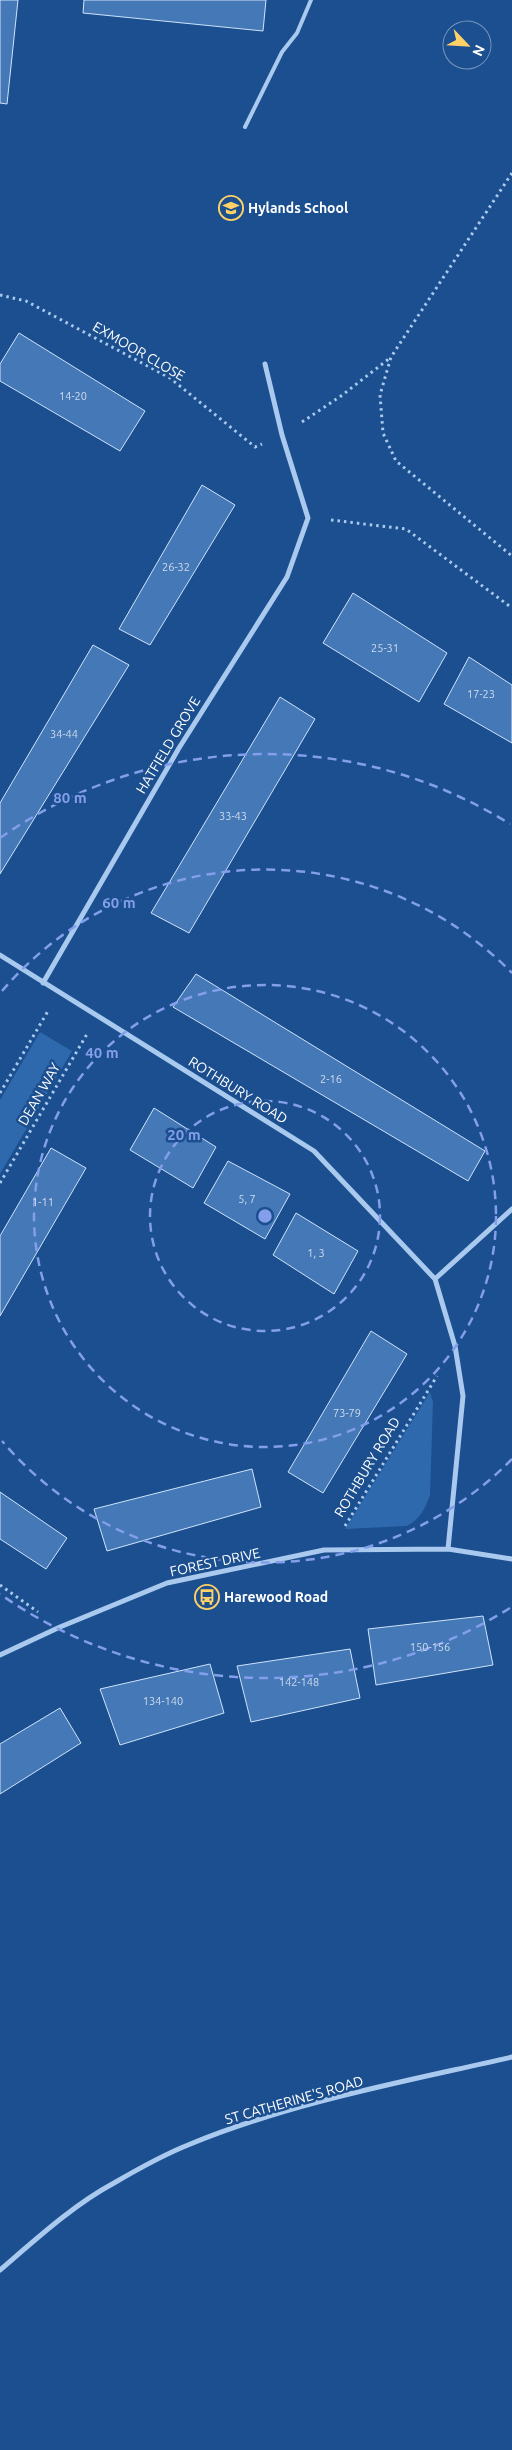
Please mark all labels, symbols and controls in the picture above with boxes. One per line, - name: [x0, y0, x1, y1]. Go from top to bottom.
- north arrow: [442, 20, 492, 70]
- text: N: [469, 42, 488, 59]
- school or university icon: Hylands School: [218, 195, 244, 221]
- place label: Hylands School: [248, 200, 348, 216]
- street label: EXMOOR CLOSE: [90, 318, 188, 384]
- house number: 14-20: [59, 390, 87, 402]
- house number: 26-32: [162, 561, 190, 573]
- house number: 25-31: [371, 642, 399, 654]
- house number: 17-23: [467, 688, 495, 700]
- street label: HATFIELD GROVE: [133, 693, 203, 796]
- house number: 34-44: [50, 728, 78, 740]
- text: 80 m: [53, 789, 87, 806]
- house number: 33-43: [219, 810, 247, 822]
- text: 60 m: [102, 894, 136, 911]
- text: 40 m: [85, 1044, 119, 1061]
- street label: ROTHBURY ROAD: [186, 1053, 291, 1127]
- street label: DEAN WAY: [15, 1060, 63, 1128]
- house number: 2-16: [320, 1073, 342, 1085]
- text: 20 m: [167, 1126, 201, 1143]
- house number: 5, 7: [238, 1193, 256, 1205]
- house number: 1-11: [32, 1196, 54, 1208]
- centre of rings: [256, 1207, 274, 1225]
- house number: 1, 3: [307, 1247, 325, 1259]
- house number: 73-79: [333, 1407, 361, 1419]
- street label: ROTHBURY ROAD: [331, 1414, 403, 1520]
- street label: FOREST DRIVE: [168, 1545, 262, 1579]
- bus stop icon: Harewood Road: [194, 1584, 220, 1610]
- place label: Harewood Road: [224, 1589, 328, 1605]
- house number: 150-156: [410, 1641, 450, 1653]
- house number: 142-148: [279, 1676, 319, 1688]
- house number: 134-140: [143, 1695, 183, 1707]
- street label: ST CATHERINE'S ROAD: [223, 2073, 365, 2127]

